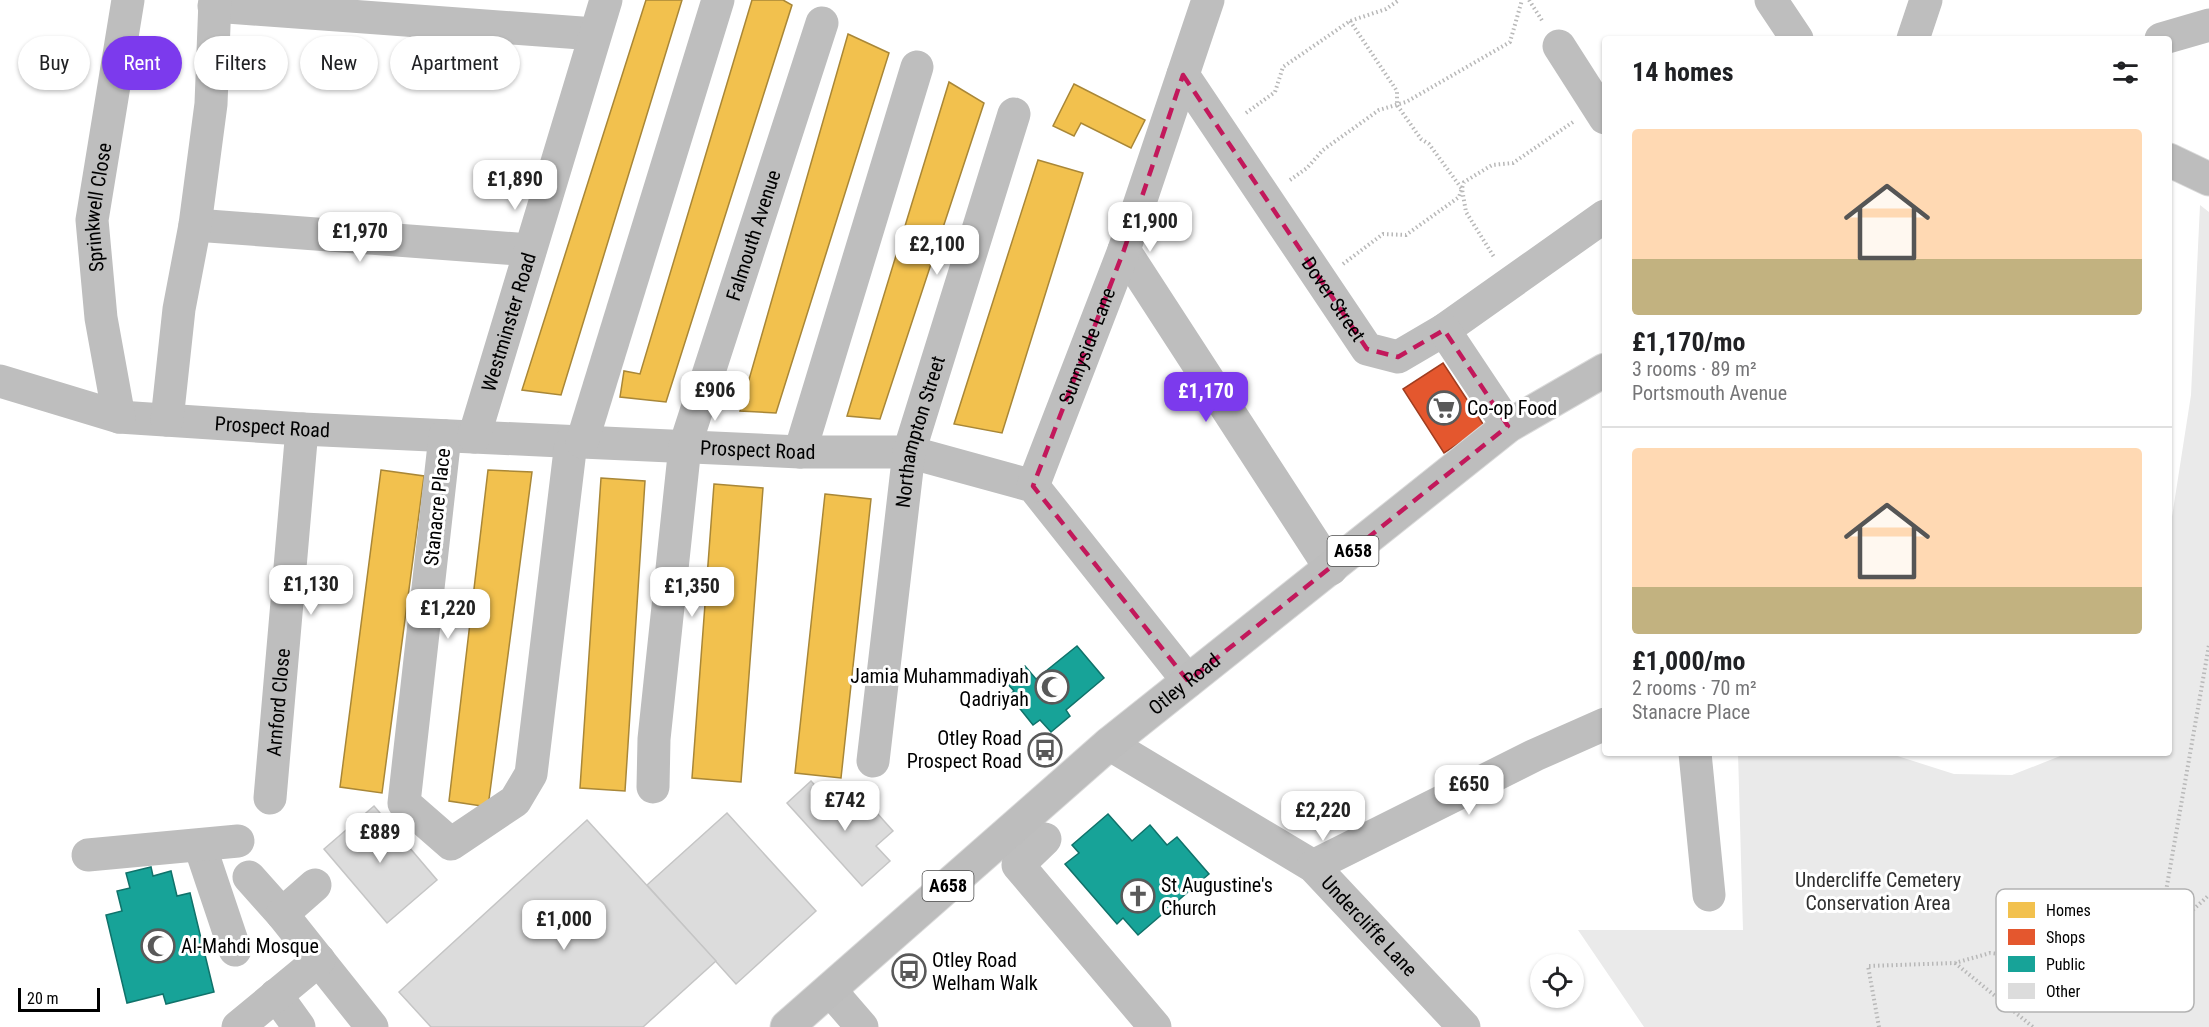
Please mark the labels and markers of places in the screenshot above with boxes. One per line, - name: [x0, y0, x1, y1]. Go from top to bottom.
- pin: £1,890: [466, 160, 564, 211]
- pin: £1,900: [1101, 202, 1199, 253]
- pin: £1,970: [311, 212, 409, 263]
- pin: £2,100: [888, 225, 986, 276]
- pin: £906: [679, 371, 751, 422]
- pin: £1,170: [1157, 372, 1255, 423]
- supermarket icon: Co-op Food: [1426, 390, 1462, 426]
- place label: Co-op Food: [1467, 396, 1557, 420]
- pin: £1,130: [262, 565, 360, 616]
- pin: £1,350: [643, 567, 741, 618]
- pin: £1,220: [399, 589, 497, 640]
- place label: Jamia Muhammadiyah Qadriyah: [850, 664, 1029, 711]
- mosque icon: Jamia Muhammadiyah Qadriyah: [1034, 669, 1070, 705]
- place label: Otley Road Prospect Road: [907, 726, 1022, 773]
- bus stop icon: Otley Road Prospect Road: [1027, 732, 1063, 768]
- pin: £650: [1433, 765, 1505, 816]
- pin: £742: [809, 781, 881, 832]
- pin: £2,220: [1274, 791, 1372, 842]
- pin: £889: [344, 813, 416, 864]
- place label: St Augustine's Church: [1161, 873, 1273, 920]
- church icon: St Augustine's Church: [1120, 878, 1156, 914]
- pin: £1,000: [515, 900, 613, 951]
- mosque icon: Al‐Mahdi Mosque: [140, 928, 176, 964]
- place label: Al‐Mahdi Mosque: [181, 934, 319, 958]
- place label: Otley Road Welham Walk: [932, 948, 1038, 995]
- bus stop icon: Otley Road Welham Walk: [891, 953, 927, 989]

